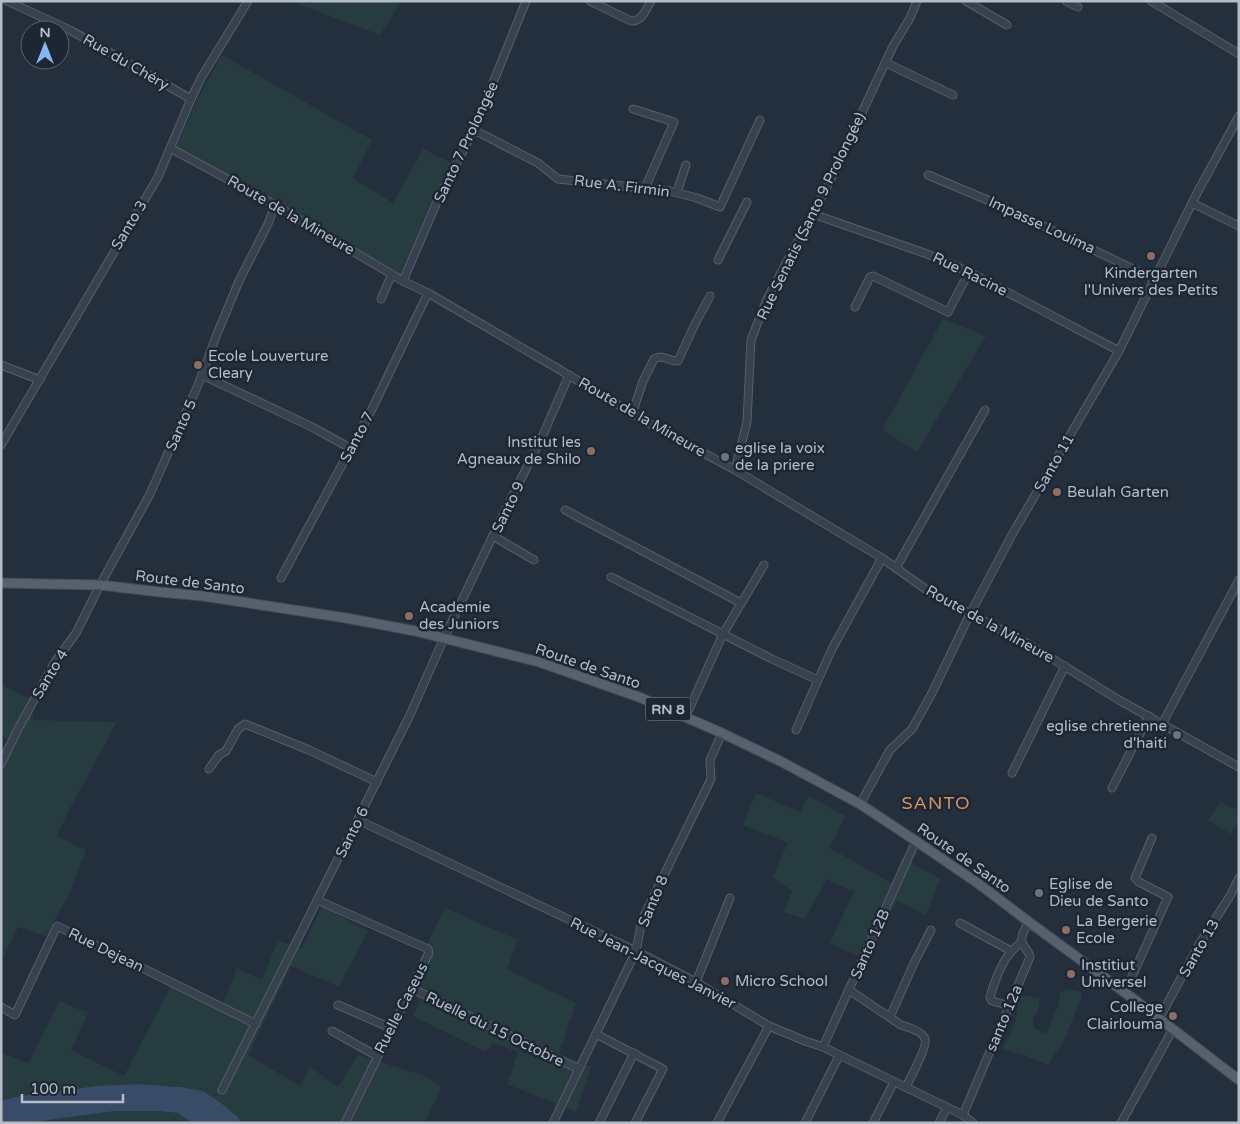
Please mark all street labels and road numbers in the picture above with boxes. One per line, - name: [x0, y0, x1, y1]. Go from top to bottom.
- street label: Rue du Chéry: [80, 30, 172, 94]
- street label: Santo 7 Prolongée: [430, 79, 502, 205]
- street label: Rue Senatis (Santo 9 Prolongée): [753, 109, 869, 323]
- street label: Route de la Mineure: [224, 171, 358, 259]
- street label: Rue A. Firmin: [573, 171, 671, 201]
- street label: Impasse Louima: [986, 192, 1098, 258]
- street label: Santo 3: [107, 197, 151, 253]
- street label: Rue Racine: [930, 248, 1010, 300]
- street label: Route de la Mineure: [575, 373, 709, 461]
- street label: Santo 5: [162, 396, 200, 454]
- street label: Santo 7: [336, 409, 378, 465]
- street label: Santo 11: [1030, 431, 1078, 495]
- street label: Santo 9: [488, 478, 528, 536]
- street label: Route de Santo: [134, 566, 246, 598]
- street label: Route de la Mineure: [923, 581, 1057, 667]
- street label: Route de Santo: [533, 640, 643, 692]
- street label: Santo 4: [28, 646, 72, 702]
- road number: RN 8: [646, 698, 690, 721]
- street label: Santo 6: [332, 804, 372, 860]
- street label: Route de Santo: [914, 819, 1014, 897]
- street label: Santo 8: [634, 872, 672, 930]
- street label: Santo 12B: [847, 906, 893, 982]
- street label: Rue Jean-Jacques Janvier: [567, 913, 739, 1013]
- street label: Santo 13: [1175, 916, 1223, 980]
- street label: Rue Dejean: [65, 924, 147, 976]
- street label: Ruelle Caseus: [370, 960, 432, 1056]
- street label: santo 12a: [982, 982, 1026, 1054]
- street label: Ruelle du 15 Octobre: [423, 988, 567, 1070]

